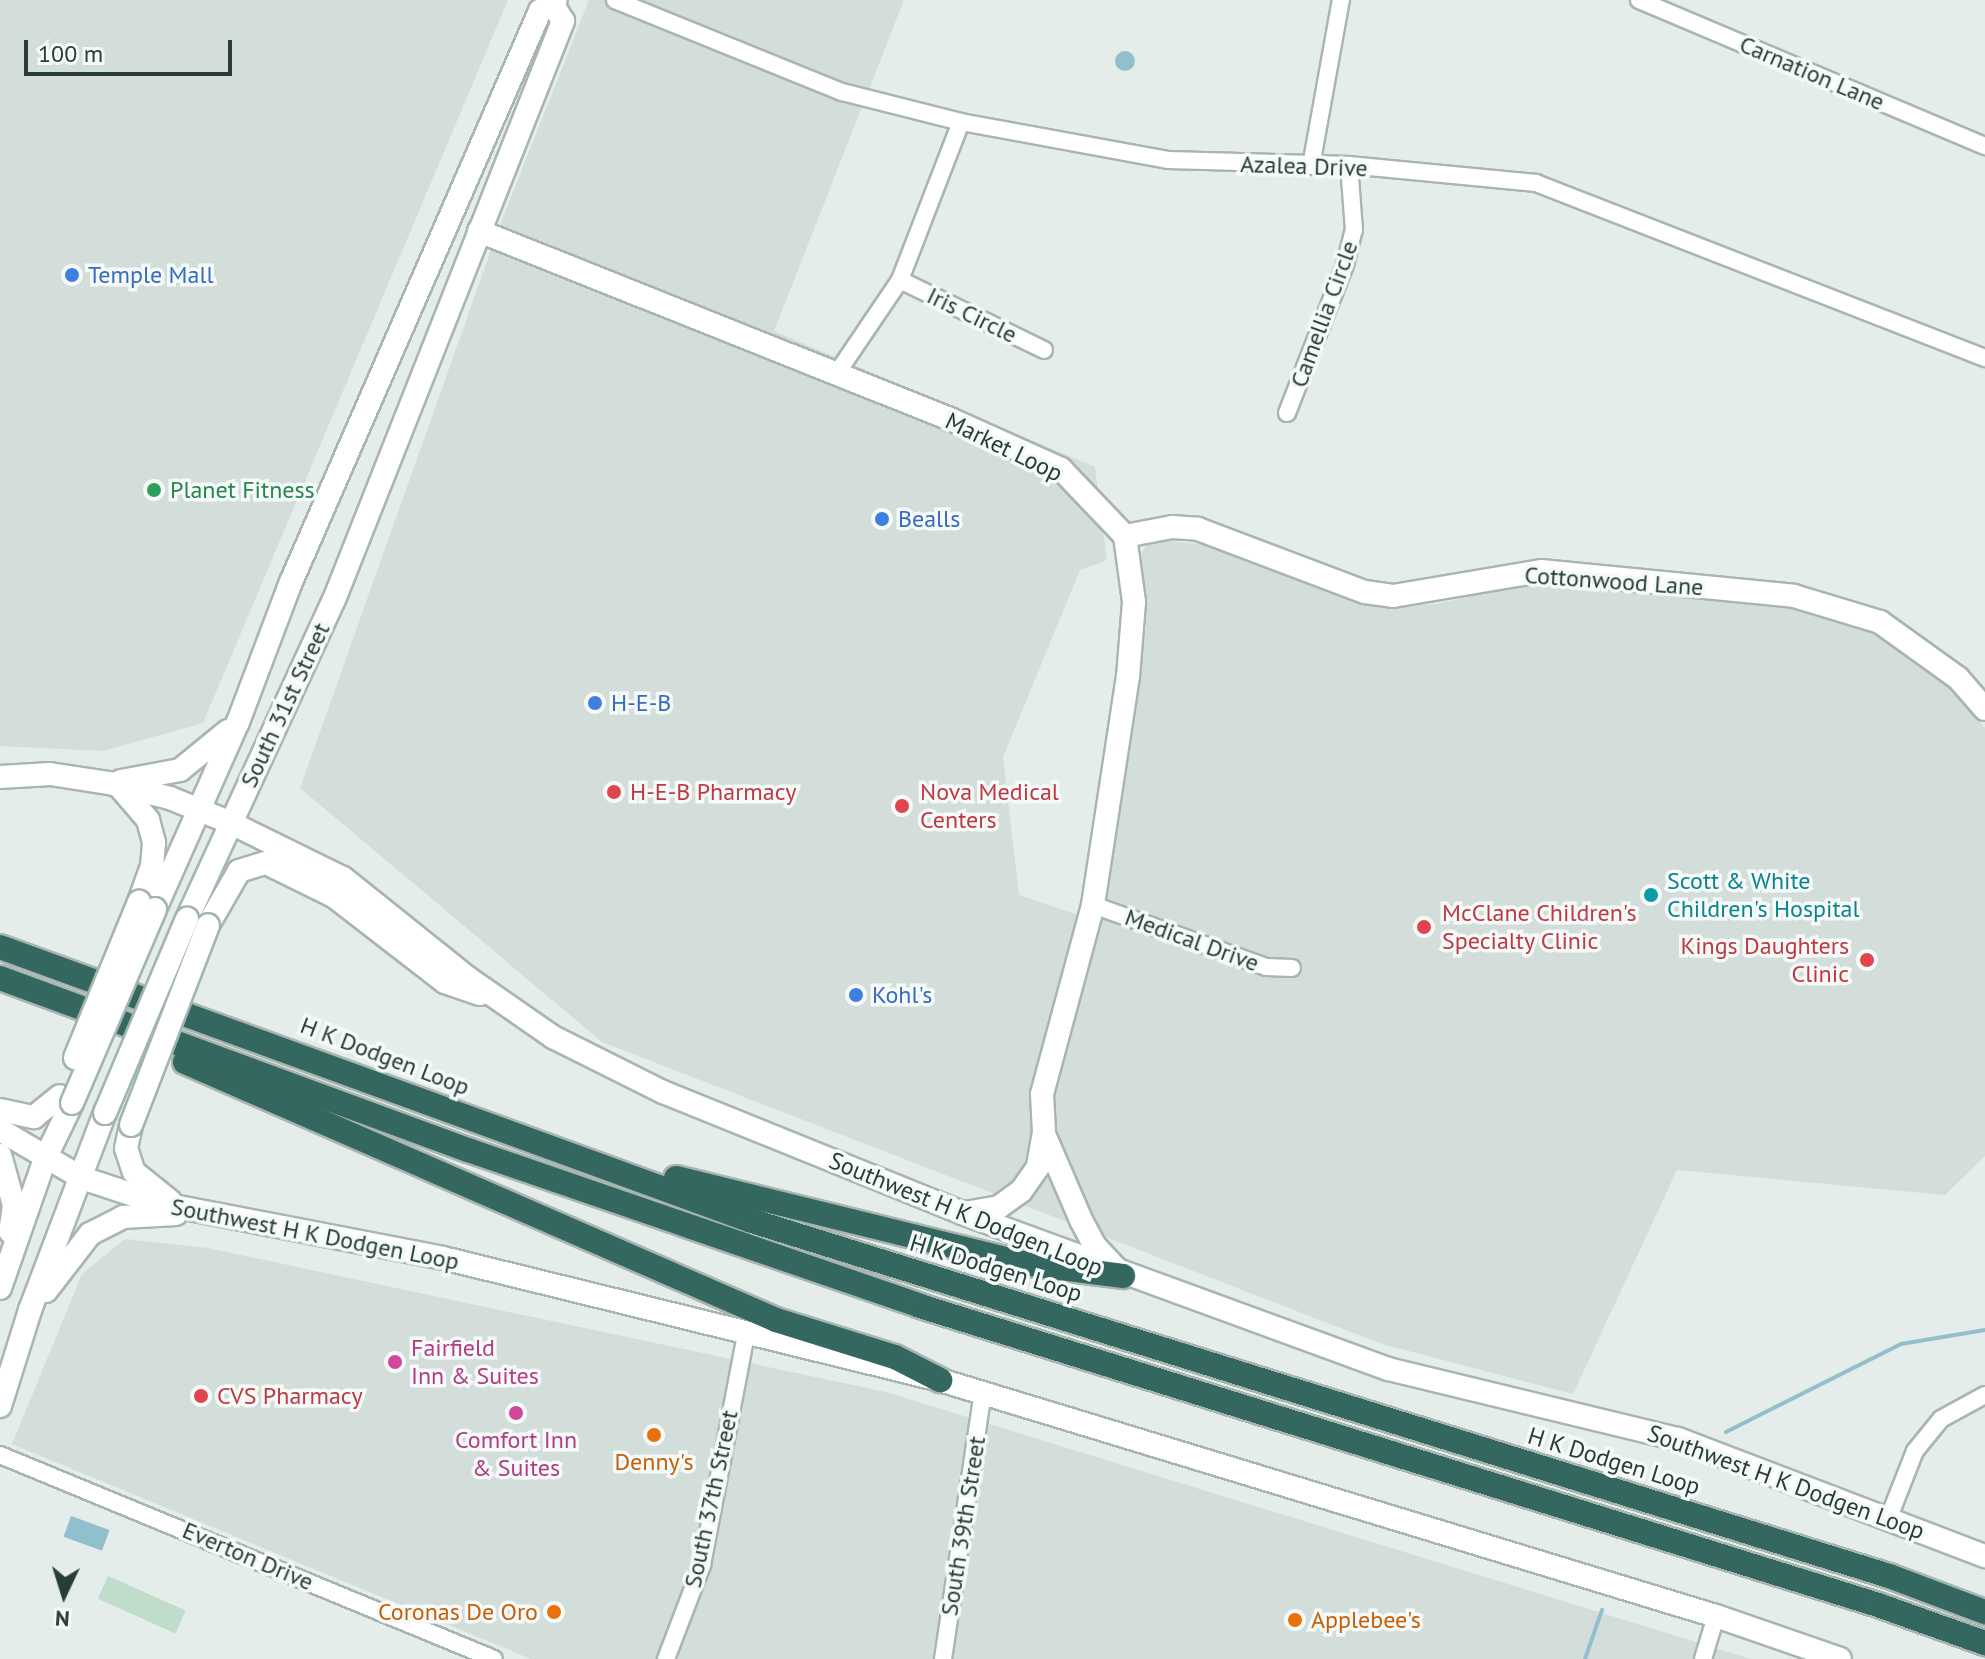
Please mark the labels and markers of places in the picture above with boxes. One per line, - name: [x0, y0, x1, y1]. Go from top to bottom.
- place label: Temple Mall: [88, 261, 213, 289]
- marker: Temple Mall: [63, 266, 81, 284]
- place label: Planet Fitness: [170, 476, 315, 504]
- marker: Planet Fitness: [145, 481, 163, 499]
- place label: Bealls: [898, 505, 960, 533]
- marker: Bealls: [873, 510, 891, 528]
- place label: H-E-B: [611, 689, 671, 717]
- marker: H-E-B: [586, 694, 604, 712]
- place label: H-E-B Pharmacy: [630, 778, 796, 806]
- place label: Nova Medical Centers: [920, 778, 1059, 834]
- marker: H-E-B Pharmacy: [605, 783, 623, 801]
- marker: Nova Medical Centers: [891, 795, 913, 817]
- place label: Scott & White Children's Hospital: [1667, 867, 1859, 923]
- marker: Scott & White Children's Hospital: [1642, 886, 1660, 904]
- place label: McClane Children's Specialty Clinic: [1442, 899, 1637, 955]
- marker: McClane Children's Specialty Clinic: [1413, 916, 1435, 938]
- place label: Kings Daughters Clinic: [1681, 932, 1849, 988]
- marker: Kings Daughters Clinic: [1856, 949, 1878, 971]
- place label: Kohl's: [872, 981, 932, 1009]
- marker: Kohl's: [847, 986, 865, 1004]
- place label: Fairfield Inn & Suites: [411, 1334, 539, 1390]
- marker: Fairfield Inn & Suites: [386, 1353, 404, 1371]
- place label: CVS Pharmacy: [217, 1382, 363, 1410]
- marker: CVS Pharmacy: [192, 1387, 210, 1405]
- marker: Comfort Inn & Suites: [507, 1404, 525, 1422]
- place label: Comfort Inn & Suites: [455, 1426, 577, 1482]
- marker: Denny's: [645, 1426, 663, 1444]
- place label: Denny's: [614, 1448, 694, 1476]
- place label: Coronas De Oro: [378, 1598, 538, 1626]
- marker: Coronas De Oro: [545, 1603, 563, 1621]
- place label: Applebee's: [1311, 1606, 1421, 1634]
- marker: Applebee's: [1286, 1611, 1304, 1629]

